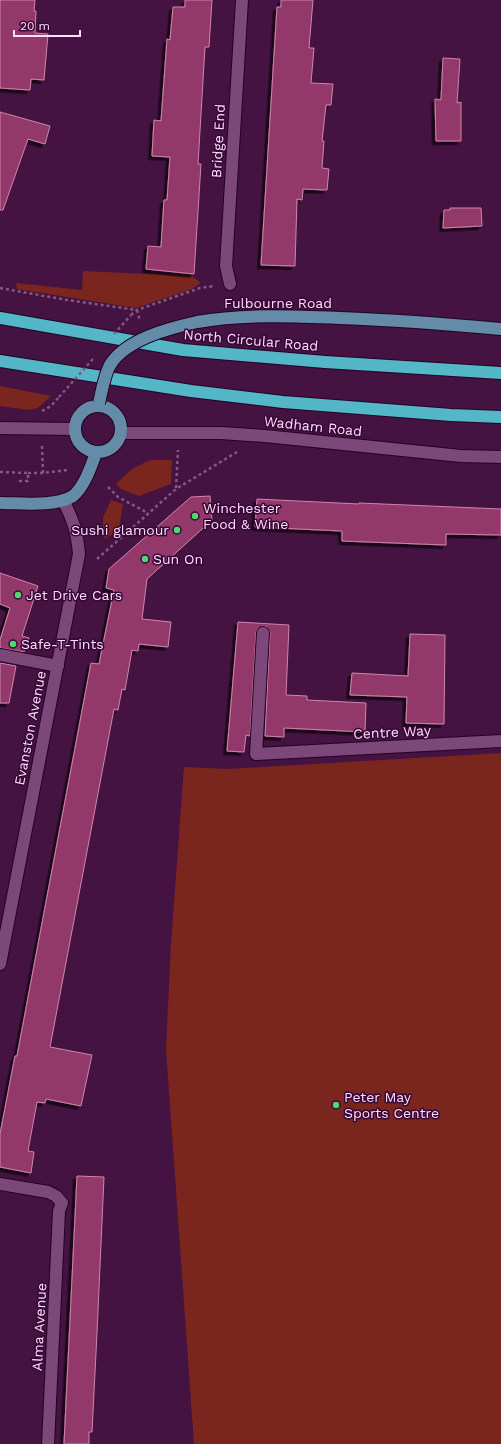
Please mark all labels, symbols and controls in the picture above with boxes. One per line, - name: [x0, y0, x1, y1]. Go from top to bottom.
- scale bar: [14, 12, 80, 38]
- text: 20 m: [20, 19, 50, 33]
- street label: Bridge End: [208, 104, 228, 178]
- street label: Fulbourne Road: [224, 295, 332, 311]
- street label: North Circular Road: [183, 326, 319, 354]
- street label: Wadham Road: [263, 413, 363, 439]
- place label: Winchester Food & Wine: [203, 500, 288, 532]
- marker: Winchester Food & Wine: [190, 511, 200, 521]
- place label: Sushi glamour: [71, 522, 169, 538]
- marker: Sushi glamour: [172, 525, 182, 535]
- place label: Sun On: [153, 551, 203, 567]
- marker: Sun On: [140, 554, 150, 564]
- place label: Jet Drive Cars: [26, 587, 122, 603]
- marker: Jet Drive Cars: [13, 590, 23, 600]
- place label: Safe-T-Tints: [21, 636, 104, 652]
- marker: Safe-T-Tints: [8, 639, 18, 649]
- street label: Evanston Avenue: [11, 669, 49, 787]
- street label: Centre Way: [353, 722, 432, 742]
- place label: Peter May Sports Centre: [344, 1089, 439, 1121]
- marker: Peter May Sports Centre: [331, 1100, 341, 1110]
- street label: Alma Avenue: [29, 1283, 49, 1371]

